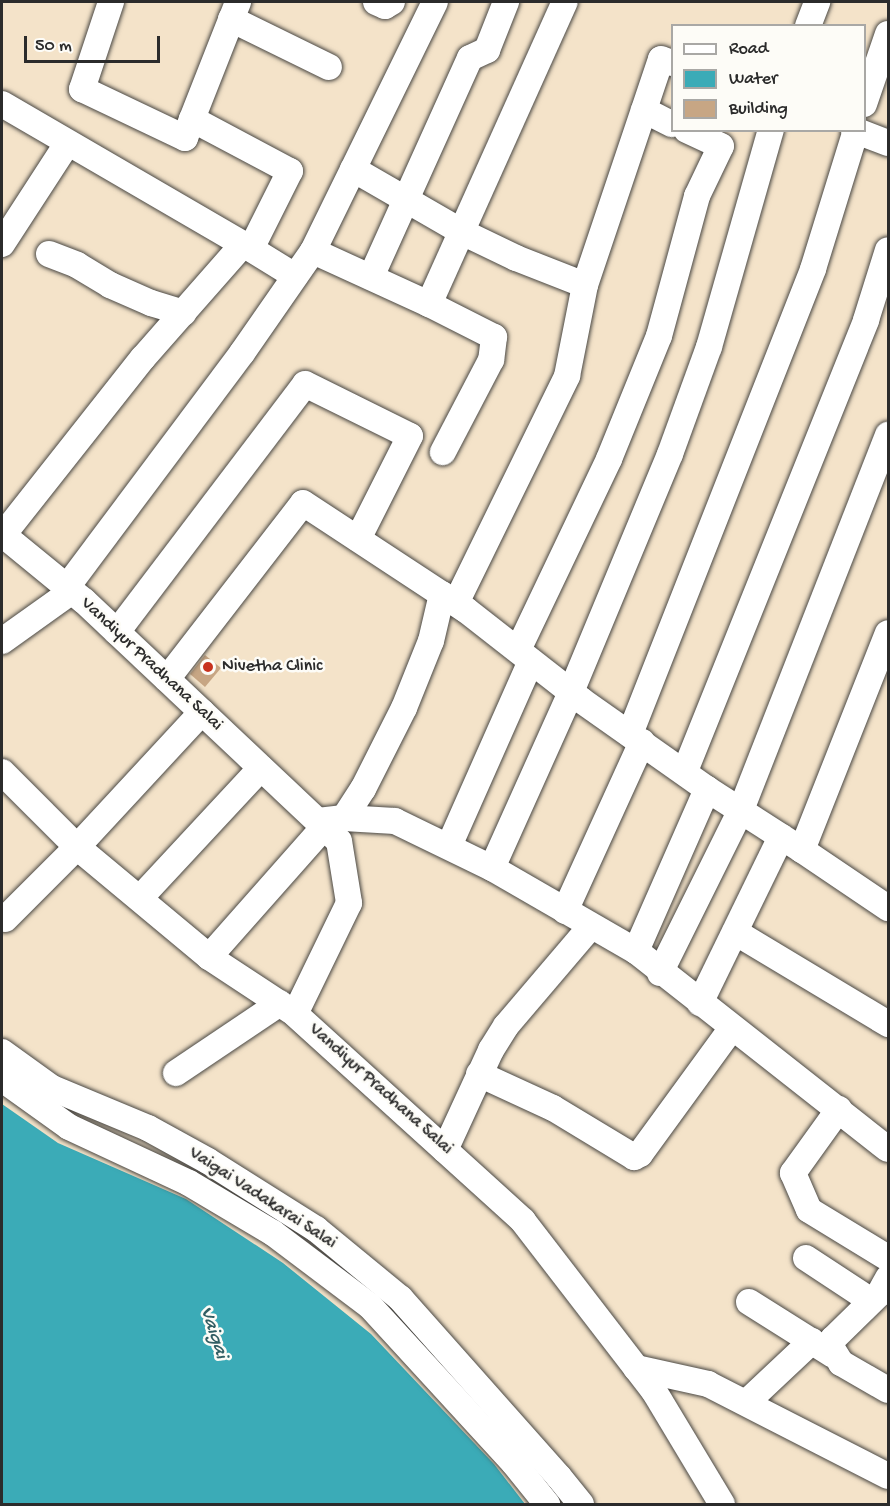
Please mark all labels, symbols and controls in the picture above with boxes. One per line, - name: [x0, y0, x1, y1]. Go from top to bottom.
- scale bar: [27, 24, 164, 62]
- legend: [671, 24, 866, 132]
- text: 50 m: [35, 36, 72, 57]
- text: Road: [729, 39, 768, 60]
- text: Water: [729, 69, 777, 90]
- text: Building: [729, 99, 788, 120]
- street label: Vandiyur Pradhana Salai: [75, 594, 227, 736]
- place label: Nivetha Clinic: [222, 656, 322, 678]
- marker: Nivetha Clinic: [199, 658, 217, 676]
- street label: Vandiyur Pradhana Salai: [303, 1020, 457, 1160]
- street label: Vaigai Vadakarai Salai: [184, 1143, 340, 1255]
- water label: Vaigai: [193, 1304, 233, 1362]

